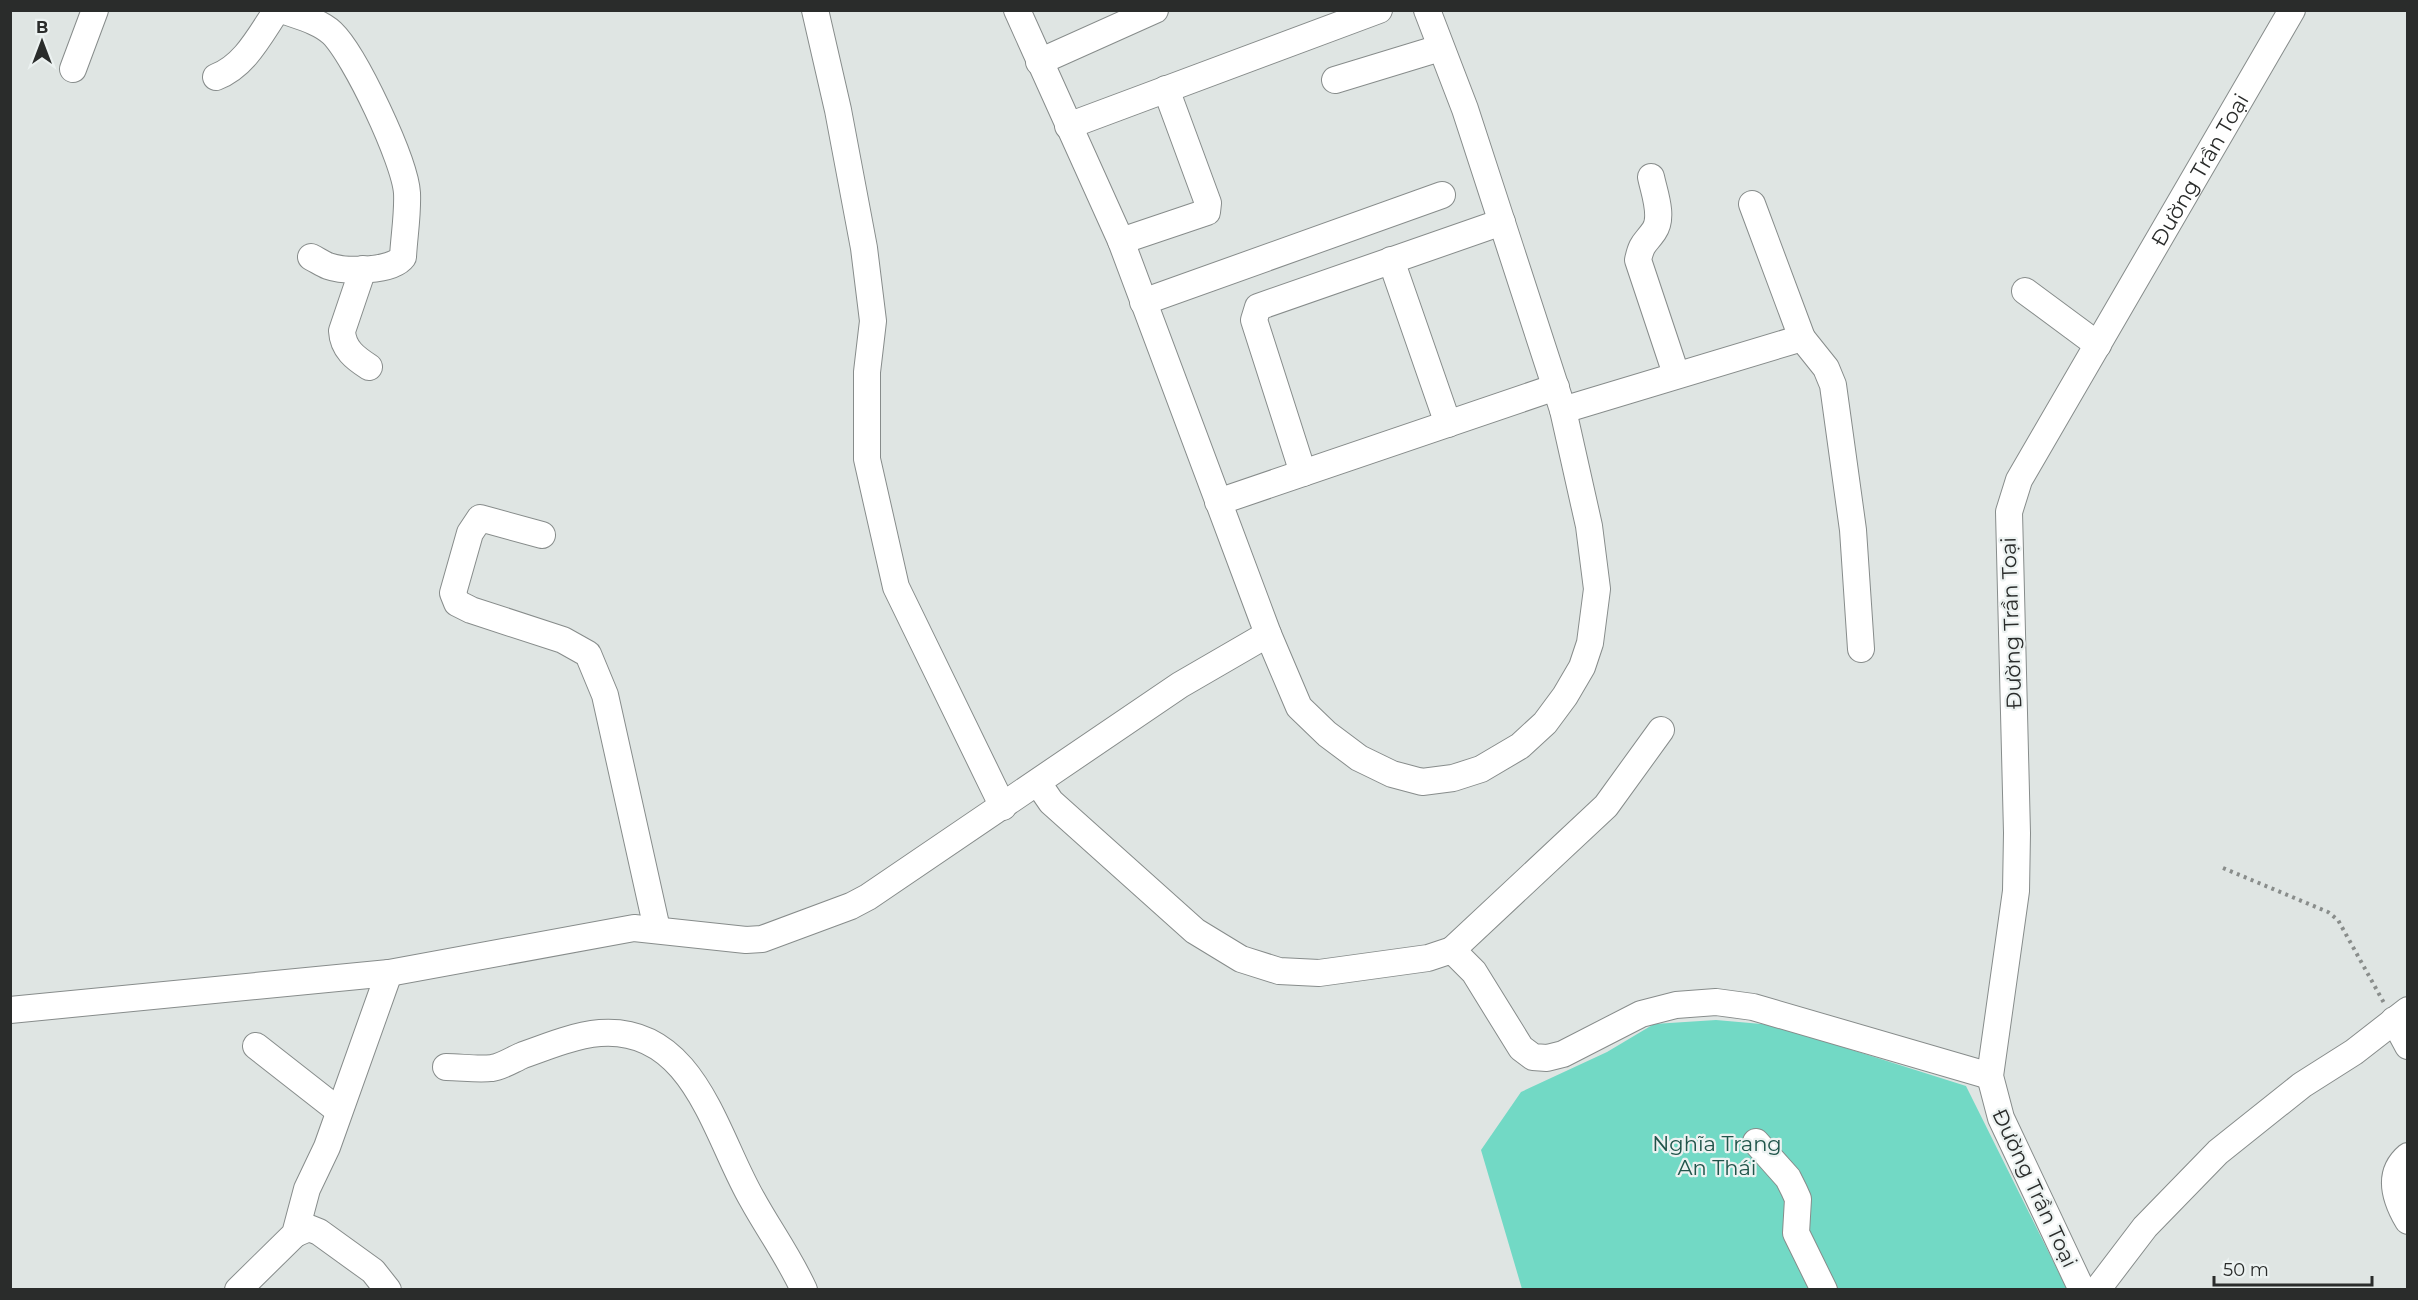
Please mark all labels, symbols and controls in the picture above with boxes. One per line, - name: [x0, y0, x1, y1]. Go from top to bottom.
- north arrow: [12, 12, 72, 72]
- text: B: [36, 18, 48, 37]
- street label: Đường Trần Toại: [2145, 89, 2253, 250]
- street label: Đường Trần Toại: [1996, 537, 2026, 709]
- street label: Đường Trần Toại: [1987, 1105, 2083, 1271]
- park label: Nghĩa Trang An Thái: [1652, 1131, 1782, 1180]
- scale bar: [2214, 1249, 2372, 1287]
- text: 50 m: [2223, 1259, 2269, 1281]

